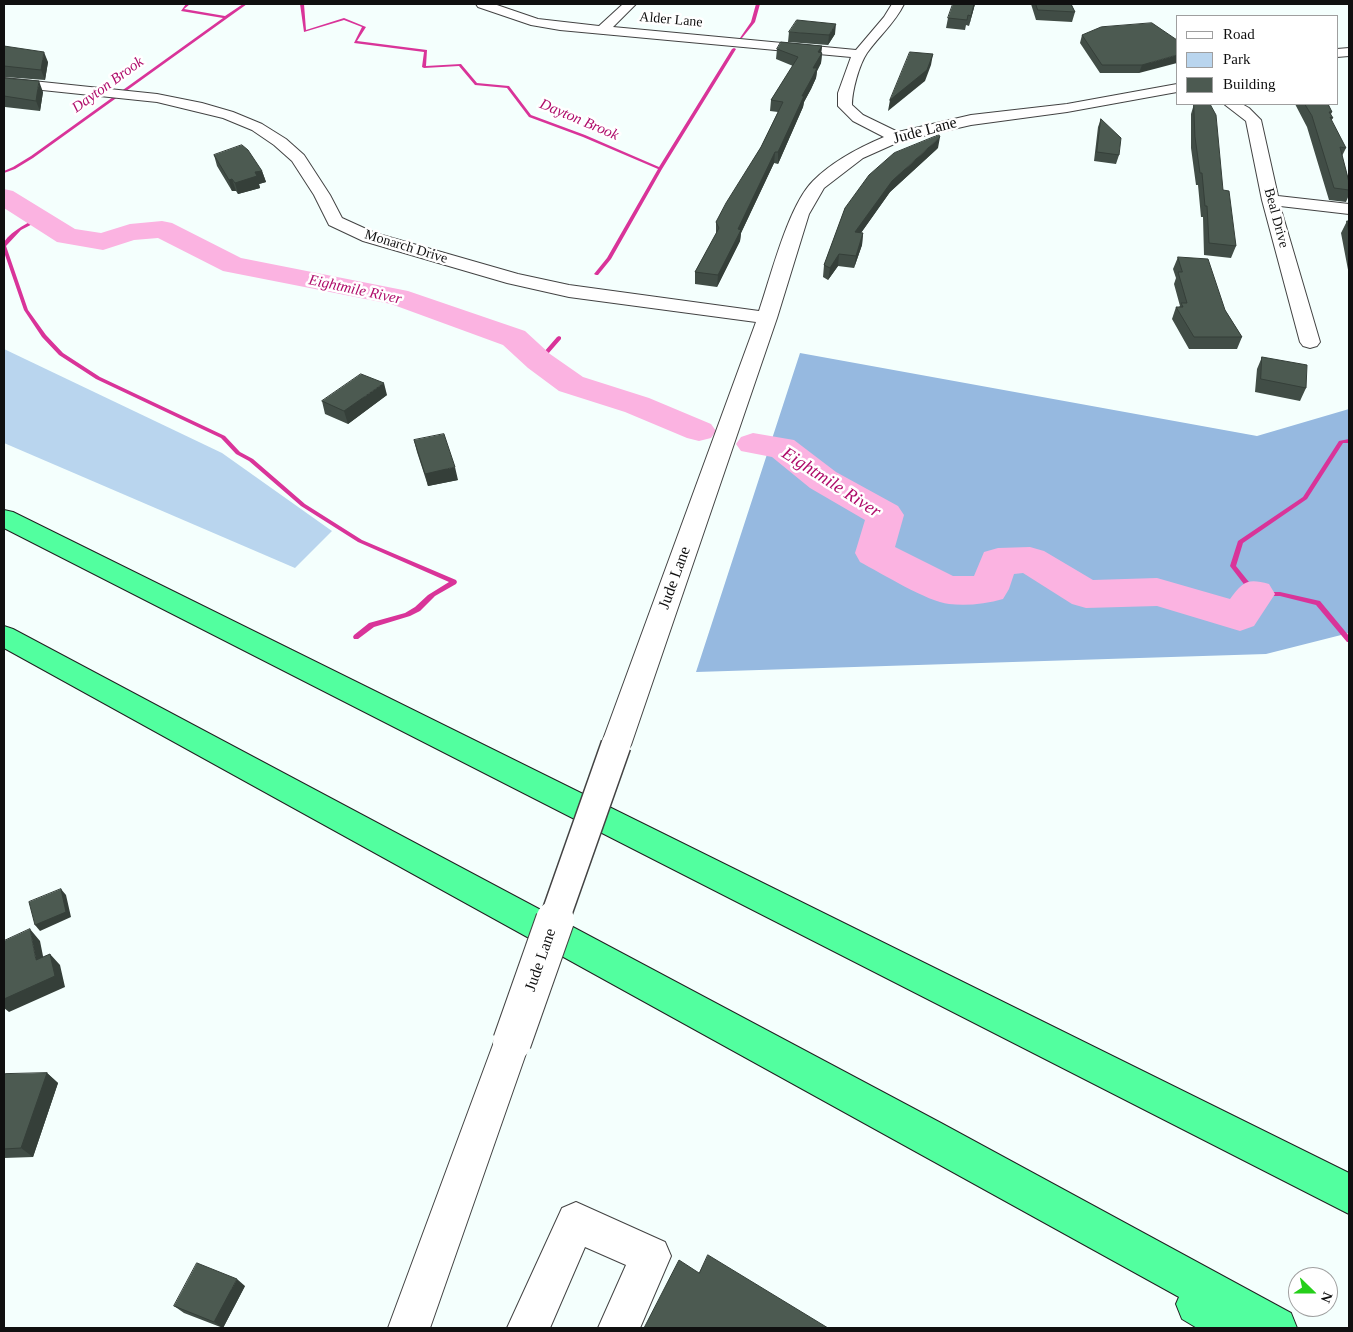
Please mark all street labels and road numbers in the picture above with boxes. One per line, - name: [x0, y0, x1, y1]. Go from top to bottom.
- street label: Alder Lane: [639, 9, 703, 31]
- street label: Jude Lane: [891, 113, 959, 149]
- street label: Beal Drive: [1260, 186, 1292, 250]
- street label: Monarch Drive: [362, 226, 450, 268]
- street label: Jude Lane: [655, 544, 695, 612]
- street label: Jude Lane: [521, 926, 561, 994]

